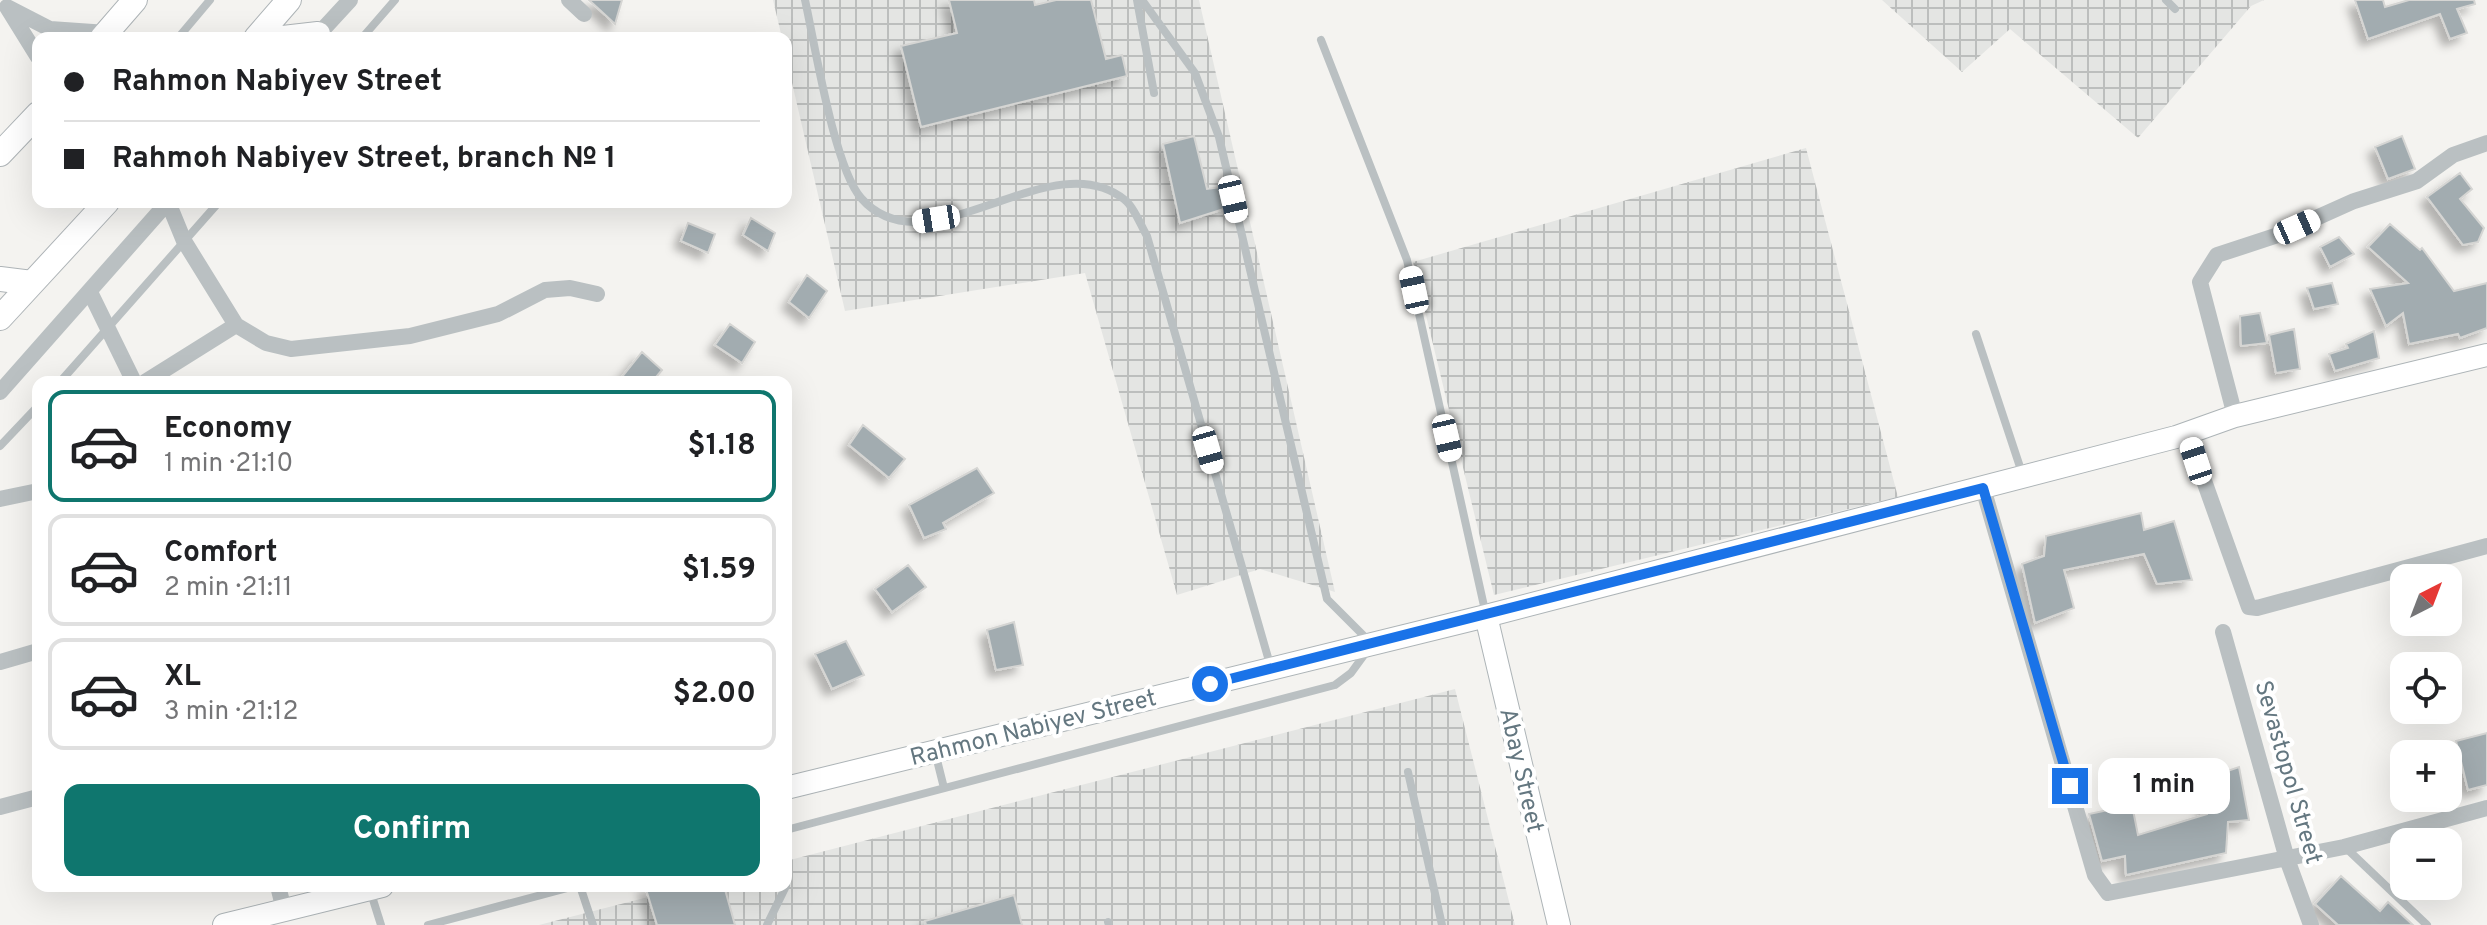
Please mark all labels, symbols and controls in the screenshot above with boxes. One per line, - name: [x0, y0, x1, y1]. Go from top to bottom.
- text: Rahmon Nabiyev Street: [112, 64, 442, 101]
- text: Rahmoh Nabiyev Street, branch № 1: [112, 141, 616, 178]
- car: [1216, 173, 1250, 225]
- car: [910, 203, 962, 235]
- car: [2270, 206, 2324, 248]
- car: [1397, 264, 1431, 316]
- icon: car: [68, 410, 140, 482]
- text: Economy: [164, 411, 292, 448]
- car: [1430, 412, 1464, 464]
- car: [1190, 424, 1226, 476]
- text: $1.18: [688, 428, 756, 465]
- car: [2177, 434, 2215, 488]
- text: 1 min · 21:10: [164, 448, 293, 481]
- icon: car: [68, 534, 140, 606]
- text: Comfort: [164, 535, 277, 572]
- text: $1.59: [682, 552, 756, 589]
- north arrow: [2390, 564, 2462, 636]
- map controls: [2390, 564, 2462, 900]
- text: 2 min · 21:11: [164, 572, 292, 605]
- button: locate: [2390, 652, 2462, 724]
- icon: car: [68, 658, 140, 730]
- text: XL: [164, 659, 201, 696]
- route start: [1192, 666, 1228, 702]
- text: $2.00: [673, 676, 756, 713]
- street label: Sevastopol Street: [2247, 677, 2328, 868]
- street label: Rahmon Nabiyev Street: [907, 684, 1160, 774]
- text: 3 min · 21:12: [164, 696, 298, 729]
- street label: Abay Street: [1491, 705, 1549, 836]
- button: +: [2390, 740, 2462, 812]
- callout: 1 min: [2098, 758, 2230, 814]
- route end: [2052, 768, 2088, 804]
- text: 1 min: [2133, 769, 2195, 802]
- button: Confirm: [64, 784, 760, 876]
- button: −: [2390, 828, 2462, 900]

